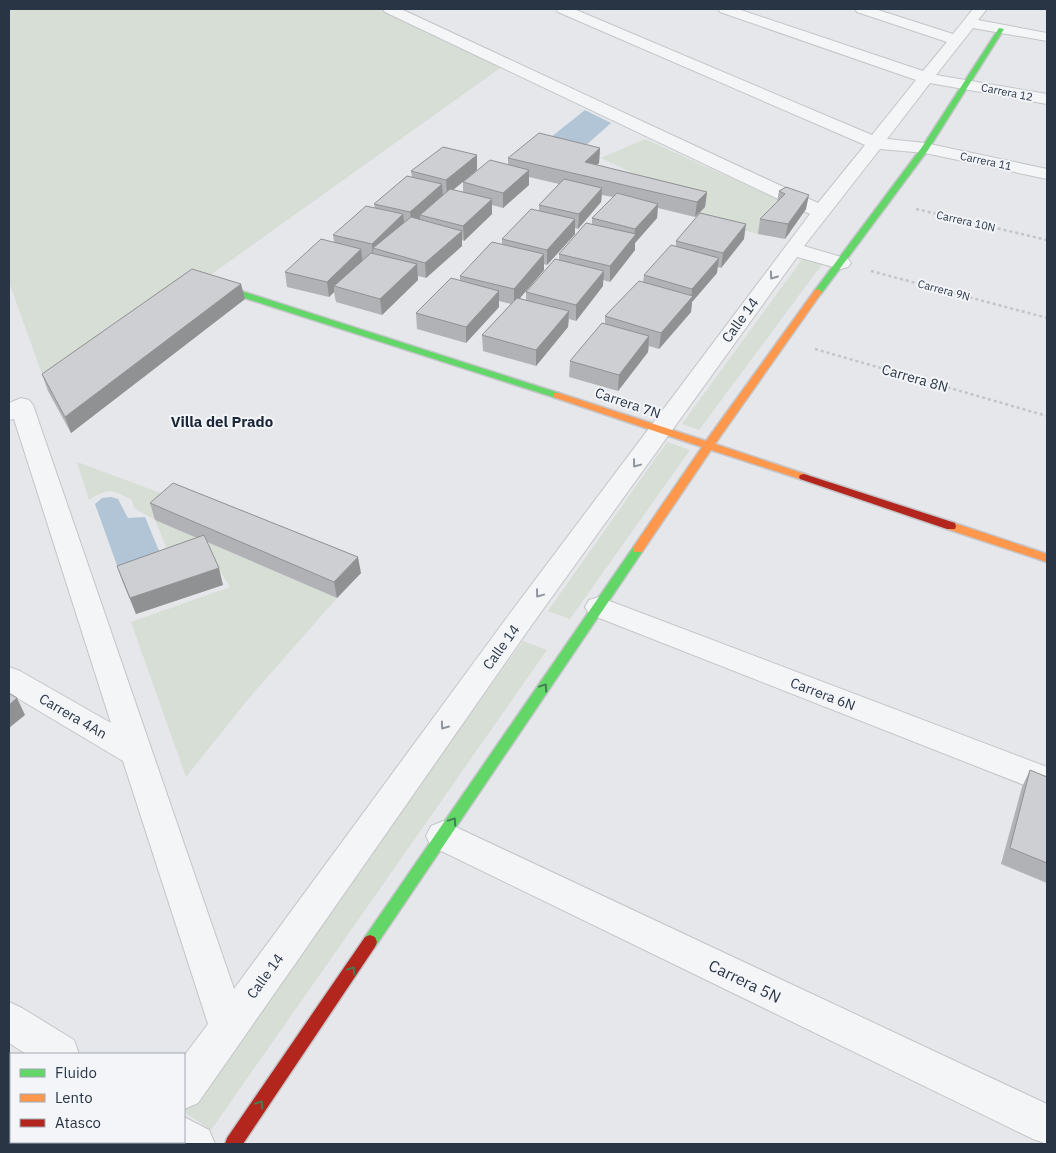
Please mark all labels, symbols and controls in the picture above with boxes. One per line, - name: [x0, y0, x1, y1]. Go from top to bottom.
- street label: Carrera 12: [980, 80, 1034, 104]
- street label: Carrera 11: [959, 149, 1013, 173]
- street label: Carrera 10N: [935, 207, 997, 235]
- one-way arrow: [770, 270, 778, 279]
- street label: Carrera 9N: [916, 276, 972, 304]
- street label: Calle 14: [718, 294, 762, 346]
- street label: Carrera 8N: [880, 360, 950, 396]
- street label: Carrera 7N: [593, 383, 663, 423]
- district label: Villa del Prado: [171, 412, 273, 431]
- one-way arrow: [633, 458, 642, 468]
- one-way arrow: [536, 588, 545, 598]
- street label: Calle 14: [479, 621, 523, 673]
- street label: Carrera 6N: [788, 673, 858, 715]
- one-way arrow: [538, 683, 548, 692]
- street label: Carrera 4An: [36, 689, 110, 743]
- one-way arrow: [441, 720, 450, 730]
- one-way arrow: [447, 817, 456, 827]
- street label: Calle 14: [243, 950, 287, 1002]
- street label: Carrera 5N: [706, 955, 784, 1007]
- one-way arrow: [346, 966, 355, 975]
- legend: [10, 1053, 185, 1143]
- text: Fluido: [55, 1063, 97, 1082]
- text: Lento: [55, 1088, 93, 1107]
- one-way arrow: [254, 1100, 263, 1110]
- text: Atasco: [55, 1113, 101, 1132]

